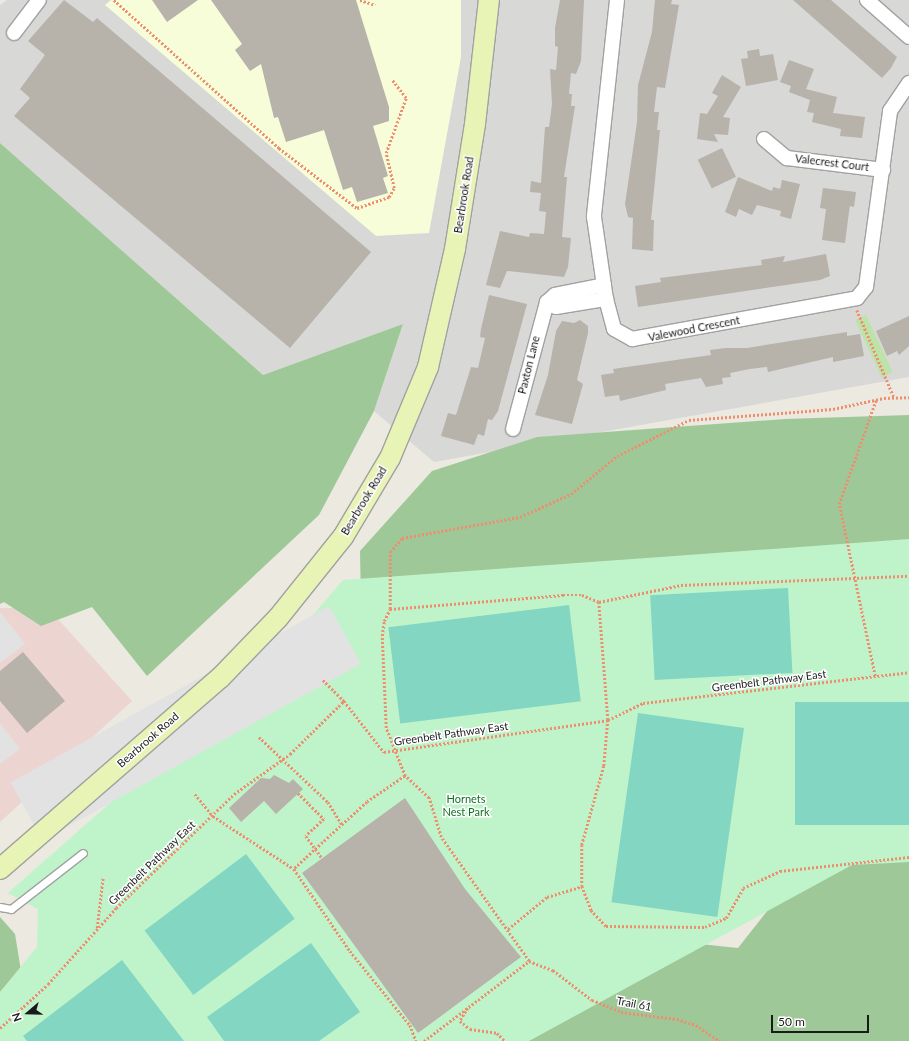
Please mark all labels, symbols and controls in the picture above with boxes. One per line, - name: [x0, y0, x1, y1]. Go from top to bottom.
- street label: Valecrest Court: [794, 152, 870, 174]
- street label: Bearbrook Road: [451, 156, 477, 234]
- street label: Valewood Crescent: [647, 314, 741, 344]
- street label: Paxton Lane: [515, 335, 543, 395]
- street label: Bearbrook Road: [338, 464, 390, 538]
- street label: Greenbelt Pathway East: [711, 667, 827, 695]
- street label: Bearbrook Road: [114, 710, 182, 770]
- street label: Greenbelt Pathway East: [393, 719, 509, 749]
- park label: Hornets Nest Park: [442, 793, 490, 819]
- street label: Greenbelt Pathway East: [106, 818, 198, 908]
- north arrow: [8, 993, 48, 1033]
- street label: Trail 61: [615, 994, 653, 1014]
- scale bar: [773, 1007, 871, 1033]
- text: N: [9, 1011, 24, 1023]
- text: 50 m: [778, 1014, 805, 1029]

